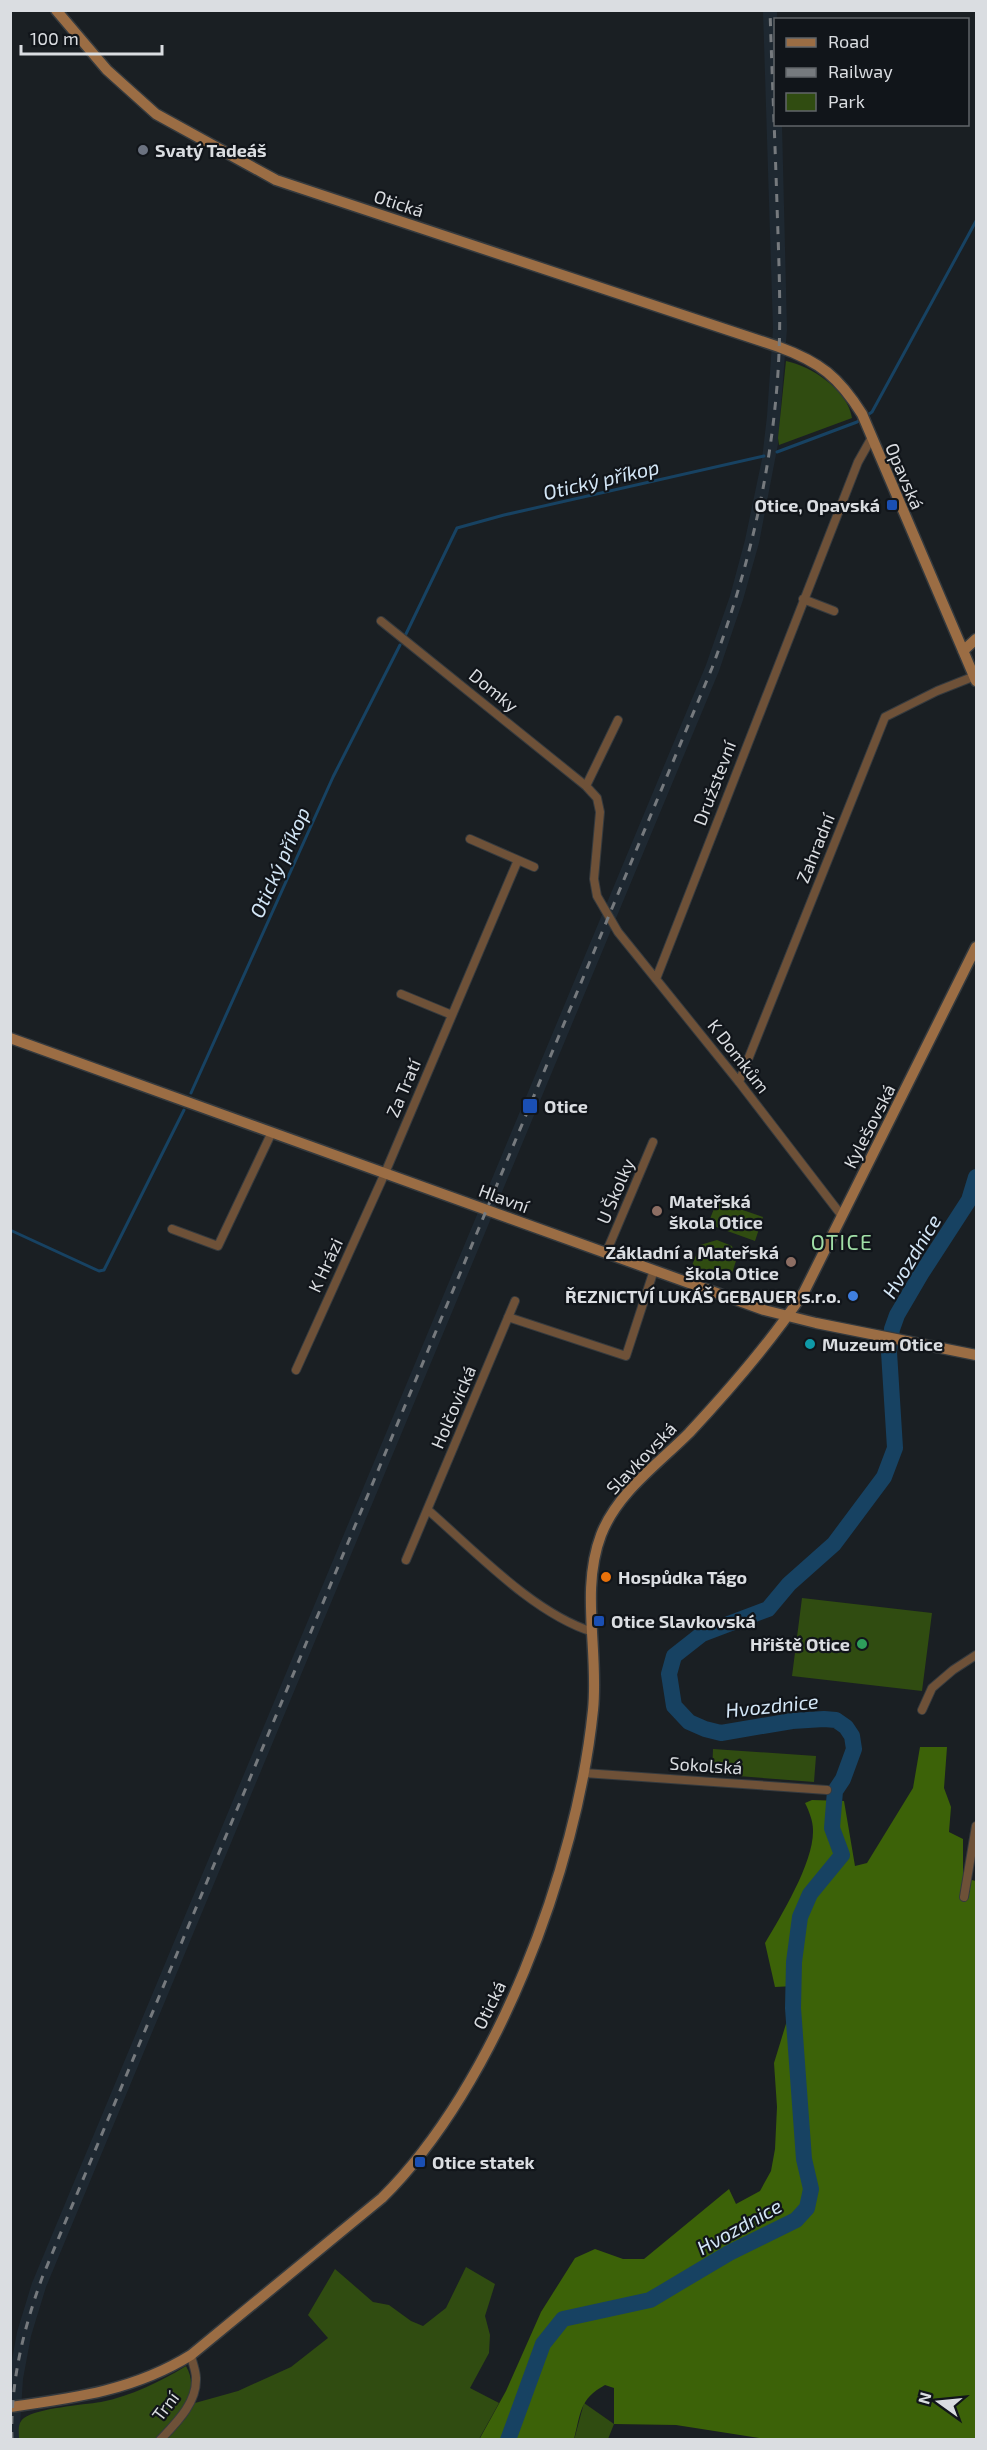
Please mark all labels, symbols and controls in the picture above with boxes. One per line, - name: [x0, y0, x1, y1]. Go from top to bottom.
- scale bar: [21, 18, 162, 56]
- legend: [774, 18, 969, 126]
- text: 100 m: [30, 27, 79, 49]
- text: Road: [828, 30, 869, 52]
- text: Railway: [828, 60, 893, 82]
- text: Park: [828, 90, 865, 112]
- place label: Svatý Tadeáš: [155, 139, 267, 161]
- marker: Svatý Tadeáš: [136, 143, 150, 157]
- street label: Otická: [371, 185, 427, 221]
- street label: Opavská: [881, 439, 929, 513]
- water label: Otický příkop: [541, 454, 662, 505]
- place label: Otice, Opavská: [754, 494, 880, 516]
- marker: Otice, Opavská: [885, 498, 899, 512]
- street label: Domky: [465, 664, 523, 717]
- street label: Družstevní: [688, 737, 740, 828]
- water label: Otický příkop: [244, 803, 315, 921]
- street label: Zahradní: [791, 810, 839, 886]
- street label: K Domkům: [703, 1015, 775, 1097]
- street label: Za Tratí: [381, 1055, 425, 1120]
- street label: Kylešovská: [838, 1080, 900, 1172]
- place label: Otice: [544, 1095, 588, 1117]
- marker: Otice: [521, 1097, 539, 1115]
- street label: U Školky: [591, 1154, 639, 1227]
- street label: Hlavní: [476, 1179, 533, 1217]
- place label: Mateřská škola Otice: [669, 1190, 763, 1233]
- marker: Mateřská škola Otice: [650, 1204, 664, 1218]
- water label: Hvozdnice: [877, 1210, 945, 1302]
- district label: OTICE: [811, 1229, 873, 1254]
- street label: K Hrázi: [303, 1234, 347, 1296]
- place label: Základní a Mateřská škola Otice: [606, 1241, 779, 1284]
- marker: Základní a Mateřská škola Otice: [784, 1255, 798, 1269]
- place label: ŘEZNICTVÍ LUKÁŠ GEBAUER s.r.o.: [565, 1285, 841, 1307]
- marker: ŘEZNICTVÍ LUKÁŠ GEBAUER s.r.o.: [846, 1289, 860, 1303]
- place label: Muzeum Otice: [822, 1333, 943, 1355]
- marker: Muzeum Otice: [803, 1337, 817, 1351]
- street label: Holčovická: [426, 1362, 480, 1452]
- street label: Slavkovská: [601, 1417, 681, 1499]
- place label: Hospůdka Tágo: [618, 1566, 747, 1588]
- marker: Hospůdka Tágo: [599, 1570, 613, 1584]
- place label: Otice Slavkovská: [611, 1610, 756, 1632]
- marker: Otice Slavkovská: [592, 1614, 606, 1628]
- place label: Hřiště Otice: [750, 1633, 850, 1655]
- marker: Hřiště Otice: [855, 1637, 869, 1651]
- water label: Hvozdnice: [724, 1688, 820, 1722]
- street label: Sokolská: [669, 1751, 743, 1779]
- street label: Otická: [468, 1977, 510, 2033]
- place label: Otice statek: [432, 2151, 535, 2173]
- marker: Otice statek: [413, 2155, 427, 2169]
- water label: Hvozdnice: [692, 2193, 786, 2259]
- north arrow: [909, 2372, 969, 2432]
- street label: Trní: [147, 2387, 183, 2425]
- text: N: [913, 2390, 935, 2406]

